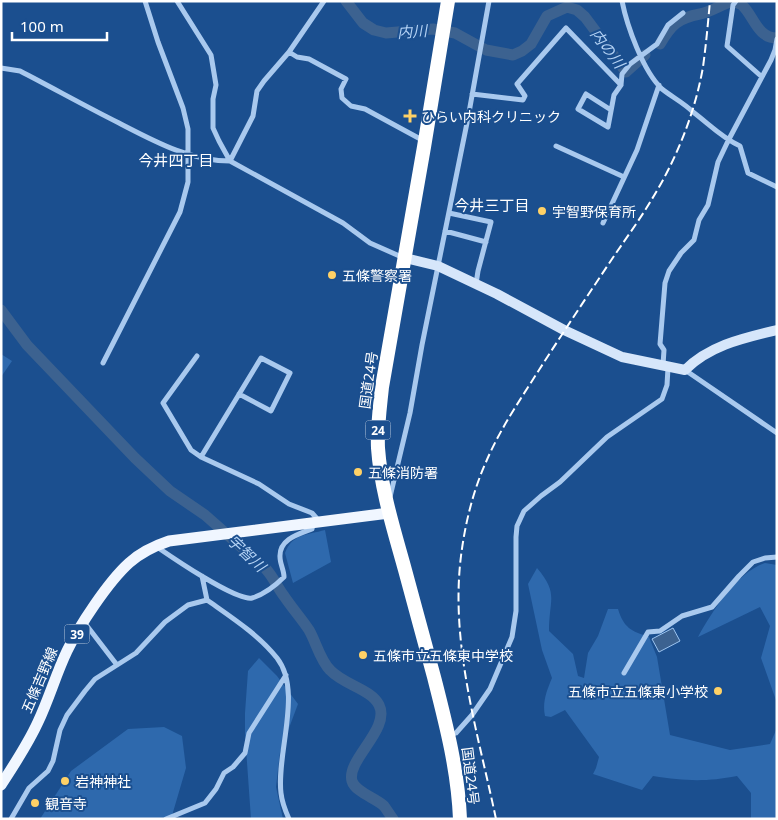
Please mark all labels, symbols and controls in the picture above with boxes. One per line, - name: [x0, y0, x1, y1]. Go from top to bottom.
- scale bar: [12, 10, 108, 42]
- text: 100 m: [20, 16, 64, 36]
- water label: 内川: [396, 20, 430, 42]
- water label: 内の川: [586, 24, 631, 74]
- place label: ひらい内科クリニック: [421, 107, 561, 126]
- marker: ひらい内科クリニック: [403, 109, 417, 123]
- district label: 今井四丁目: [138, 150, 214, 170]
- district label: 今井三丁目: [454, 195, 530, 215]
- place label: 宇智野保育所: [552, 202, 636, 221]
- marker: 宇智野保育所: [536, 205, 548, 217]
- place label: 五條警察署: [342, 266, 412, 285]
- marker: 五條警察署: [326, 269, 338, 281]
- street label: 国道24号: [355, 350, 381, 410]
- road number: 24: [366, 420, 390, 440]
- place label: 五條消防署: [368, 463, 438, 482]
- marker: 五條消防署: [352, 466, 364, 478]
- water label: 宇智川: [224, 530, 272, 577]
- road number: 39: [64, 624, 90, 644]
- street label: 五條吉野線: [17, 644, 61, 716]
- place label: 五條市立五條東中学校: [373, 646, 513, 665]
- marker: 五條市立五條東中学校: [357, 649, 369, 661]
- place label: 五條市立五條東小学校: [568, 682, 708, 701]
- marker: 五條市立五條東小学校: [712, 685, 724, 697]
- street label: 国道24号: [458, 746, 484, 806]
- place label: 岩神神社: [75, 772, 131, 791]
- marker: 岩神神社: [59, 775, 71, 787]
- place label: 観音寺: [45, 794, 87, 813]
- marker: 観音寺: [29, 797, 41, 809]

